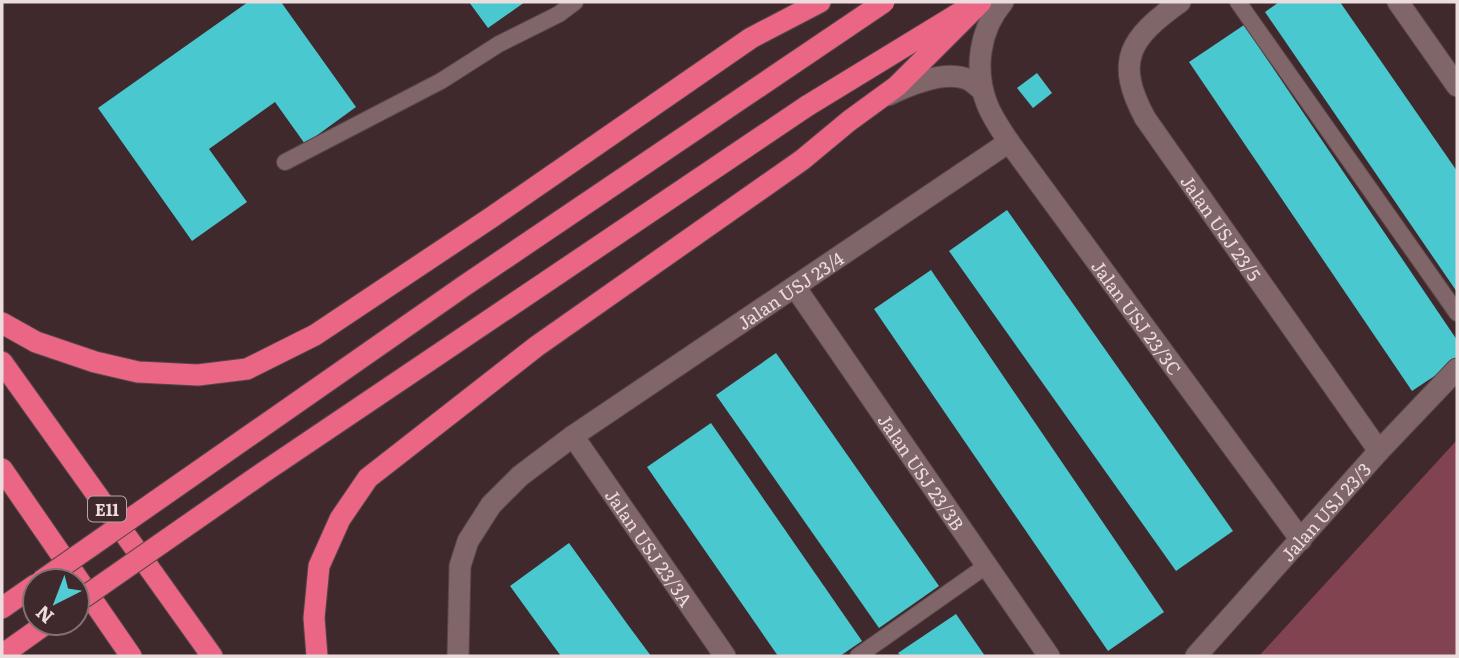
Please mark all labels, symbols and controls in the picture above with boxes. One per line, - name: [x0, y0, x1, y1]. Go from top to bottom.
- street label: Jalan USJ 23/5: [1175, 169, 1269, 286]
- street label: Jalan USJ 23/4: [731, 244, 849, 335]
- street label: Jalan USJ 23/3C: [1086, 254, 1189, 380]
- street label: Jalan USJ 23/3B: [872, 408, 972, 535]
- street label: Jalan USJ 23/3: [1274, 456, 1377, 567]
- street label: Jalan USJ 23/3A: [599, 483, 700, 611]
- road number: E11: [88, 496, 126, 522]
- north arrow: [21, 567, 91, 637]
- text: N: [29, 600, 59, 631]

